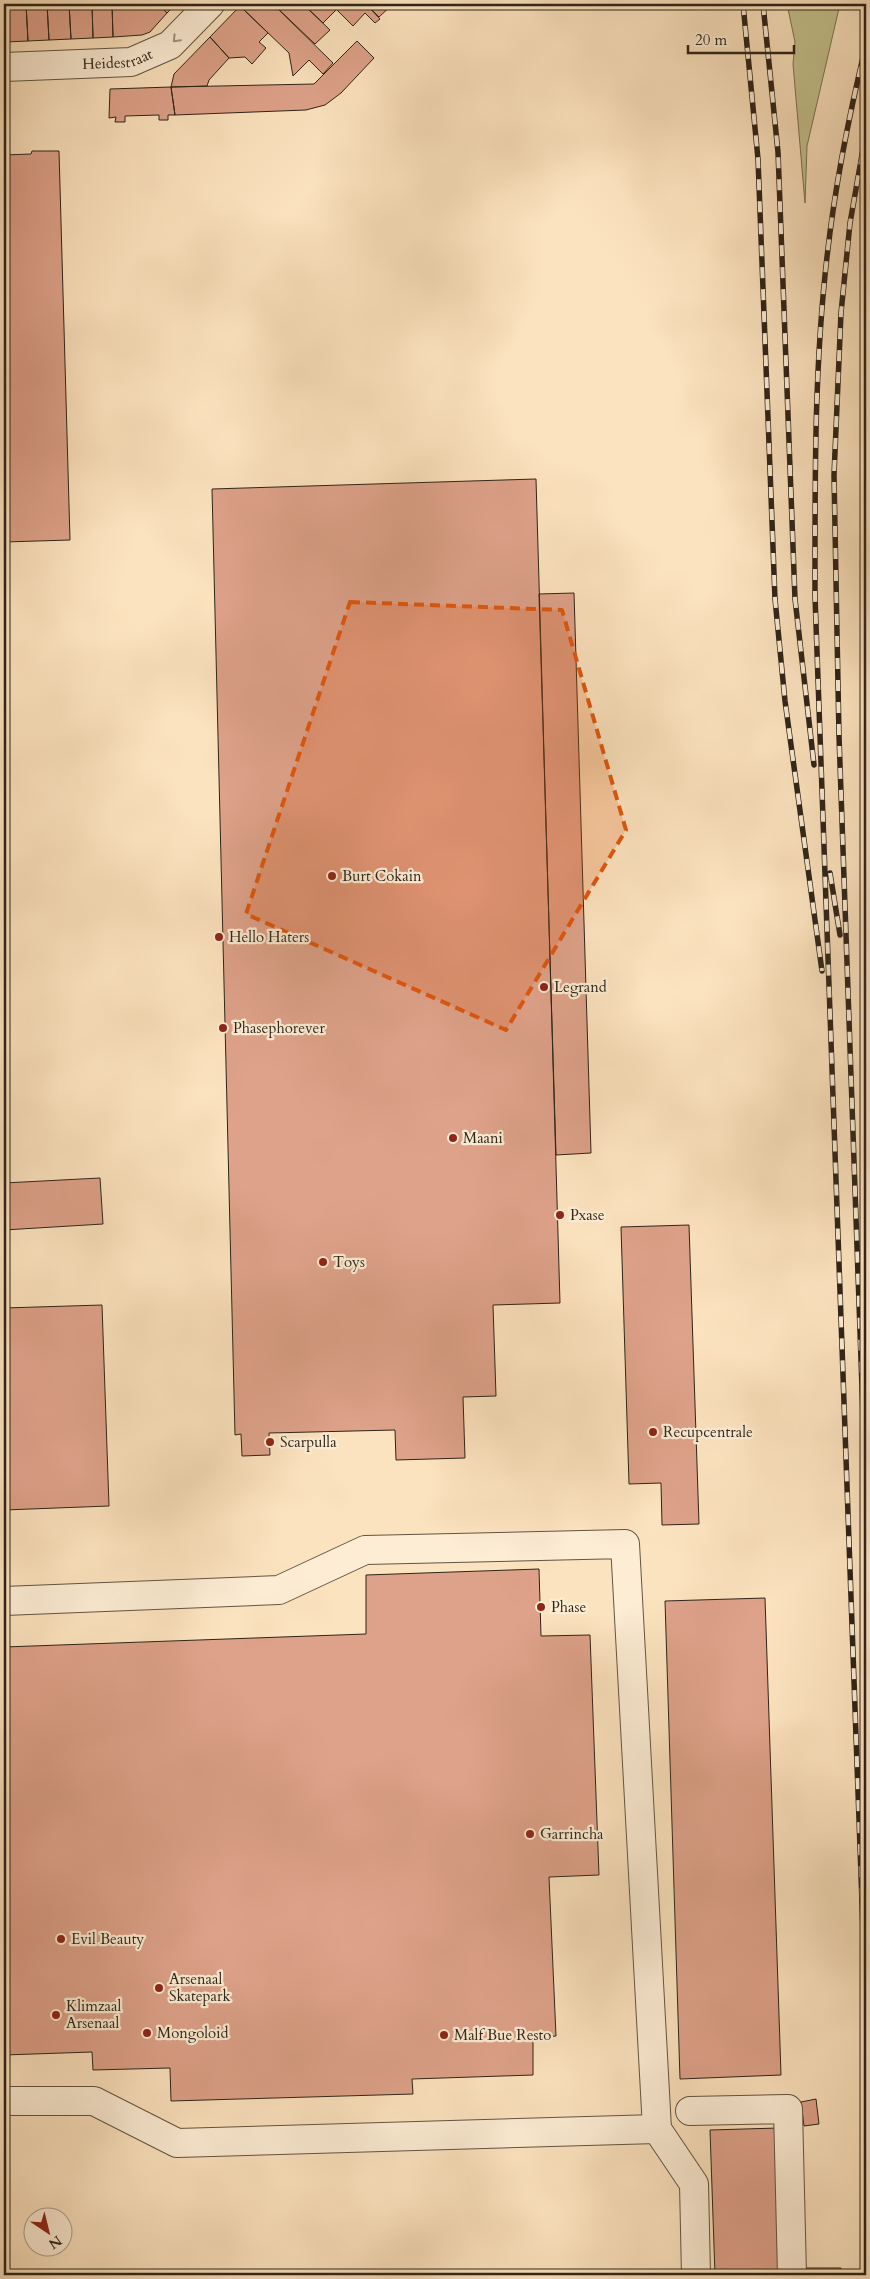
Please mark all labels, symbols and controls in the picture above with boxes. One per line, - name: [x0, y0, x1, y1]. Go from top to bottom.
- scale bar: [688, 22, 794, 54]
- text: 20 m: [695, 30, 727, 50]
- one-way arrow: [173, 33, 182, 42]
- street label: Heidestraat: [82, 44, 156, 74]
- place label: Burt Cokain: [342, 866, 422, 886]
- marker: Burt Cokain: [326, 870, 338, 882]
- place label: Hello Haters: [229, 927, 309, 947]
- marker: Hello Haters: [213, 931, 225, 943]
- place label: Legrand: [554, 977, 607, 997]
- marker: Legrand: [538, 981, 550, 993]
- place label: Phasephorever: [233, 1018, 325, 1038]
- marker: Phasephorever: [217, 1022, 229, 1034]
- place label: Maani: [463, 1128, 503, 1148]
- marker: Maani: [447, 1132, 459, 1144]
- place label: Pxase: [570, 1205, 605, 1225]
- marker: Pxase: [554, 1209, 566, 1221]
- place label: Toys: [333, 1252, 365, 1272]
- marker: Toys: [317, 1256, 329, 1268]
- place label: Recupcentrale: [663, 1422, 753, 1442]
- marker: Recupcentrale: [647, 1426, 659, 1438]
- place label: Scarpulla: [280, 1432, 337, 1452]
- marker: Scarpulla: [264, 1436, 276, 1448]
- place label: Phase: [551, 1597, 587, 1617]
- marker: Phase: [535, 1601, 547, 1613]
- place label: Garrincha: [540, 1824, 604, 1844]
- marker: Garrincha: [524, 1828, 536, 1840]
- place label: Evil Beauty: [71, 1929, 144, 1949]
- marker: Evil Beauty: [55, 1933, 67, 1945]
- place label: Arsenaal Skatepark: [169, 1969, 231, 2006]
- marker: Arsenaal Skatepark: [153, 1982, 165, 1994]
- place label: Klimzaal Arsenaal: [66, 1996, 122, 2033]
- marker: Klimzaal Arsenaal: [50, 2009, 62, 2021]
- place label: Mongoloid: [157, 2023, 228, 2043]
- place label: Malf Bue Resto: [454, 2025, 551, 2045]
- marker: Mongoloid: [141, 2027, 153, 2039]
- marker: Malf Bue Resto: [438, 2029, 450, 2041]
- north arrow: [22, 2206, 72, 2256]
- text: N: [45, 2231, 66, 2254]

